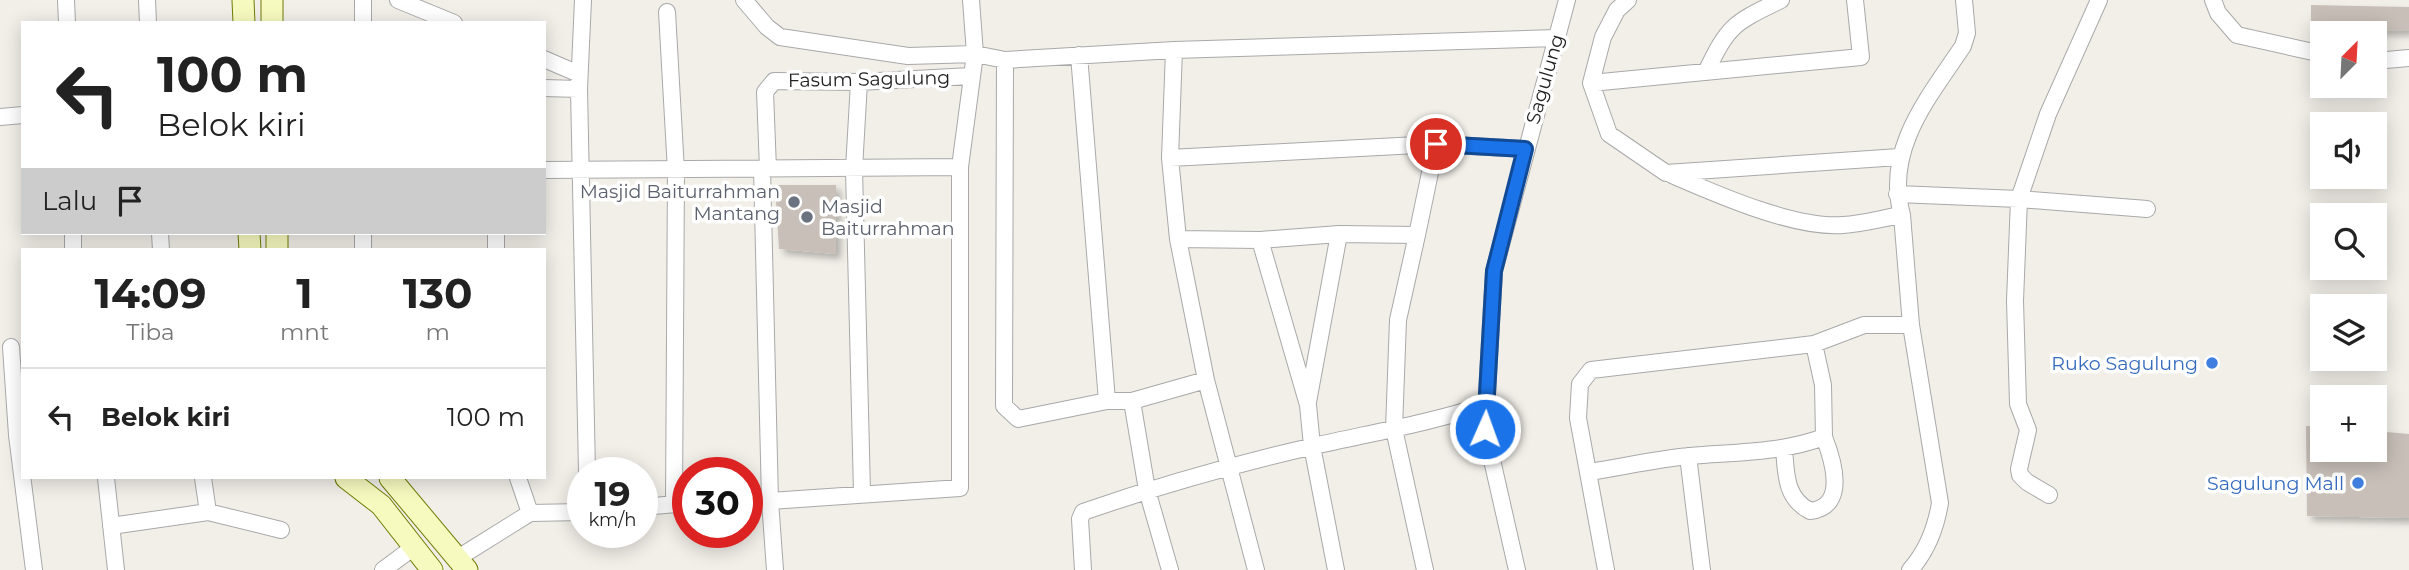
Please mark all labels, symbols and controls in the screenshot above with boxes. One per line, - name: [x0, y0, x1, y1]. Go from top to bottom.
- north arrow: [2310, 21, 2387, 98]
- map controls: [2310, 21, 2387, 462]
- street label: Sagulung: [1521, 31, 1569, 127]
- text: 100 m: [157, 45, 308, 104]
- icon: left: [42, 49, 133, 140]
- street label: Fasum Sagulung: [788, 66, 950, 92]
- text: Belok kiri: [157, 105, 306, 144]
- button: sound: [2310, 112, 2387, 189]
- pin: [1406, 114, 1466, 174]
- icon: arrive: [1417, 125, 1455, 163]
- place label: Masjid Baiturrahman Mantang: [580, 180, 780, 225]
- icon: arrive: [111, 182, 149, 220]
- text: Lalu: [42, 185, 97, 217]
- marker: Masjid Baiturrahman Mantang: [786, 194, 802, 210]
- place label: Masjid Baiturrahman: [821, 195, 955, 240]
- button: search: [2310, 203, 2387, 280]
- marker: Masjid Baiturrahman: [799, 209, 815, 225]
- text: 14:09: [94, 267, 206, 319]
- text: 1: [296, 267, 313, 319]
- text: 130: [403, 267, 473, 319]
- button: layers: [2310, 294, 2387, 371]
- text: Tiba: [126, 318, 175, 346]
- text: mnt: [280, 318, 329, 346]
- text: m: [425, 318, 450, 346]
- place label: Ruko Sagulung: [2051, 352, 2198, 375]
- marker: Ruko Sagulung: [2204, 355, 2220, 371]
- button: +: [2310, 385, 2387, 462]
- position arrow: [1448, 392, 1522, 466]
- icon: left: [42, 398, 80, 436]
- text: Belok kiri: [101, 401, 230, 433]
- text: 100 m: [447, 401, 525, 433]
- speed limit sign: 30: [672, 457, 763, 548]
- text: 19: [594, 472, 631, 515]
- place label: Sagulung Mall: [2207, 472, 2344, 495]
- marker: Sagulung Mall: [2350, 475, 2366, 491]
- text: km/h: [588, 509, 637, 531]

